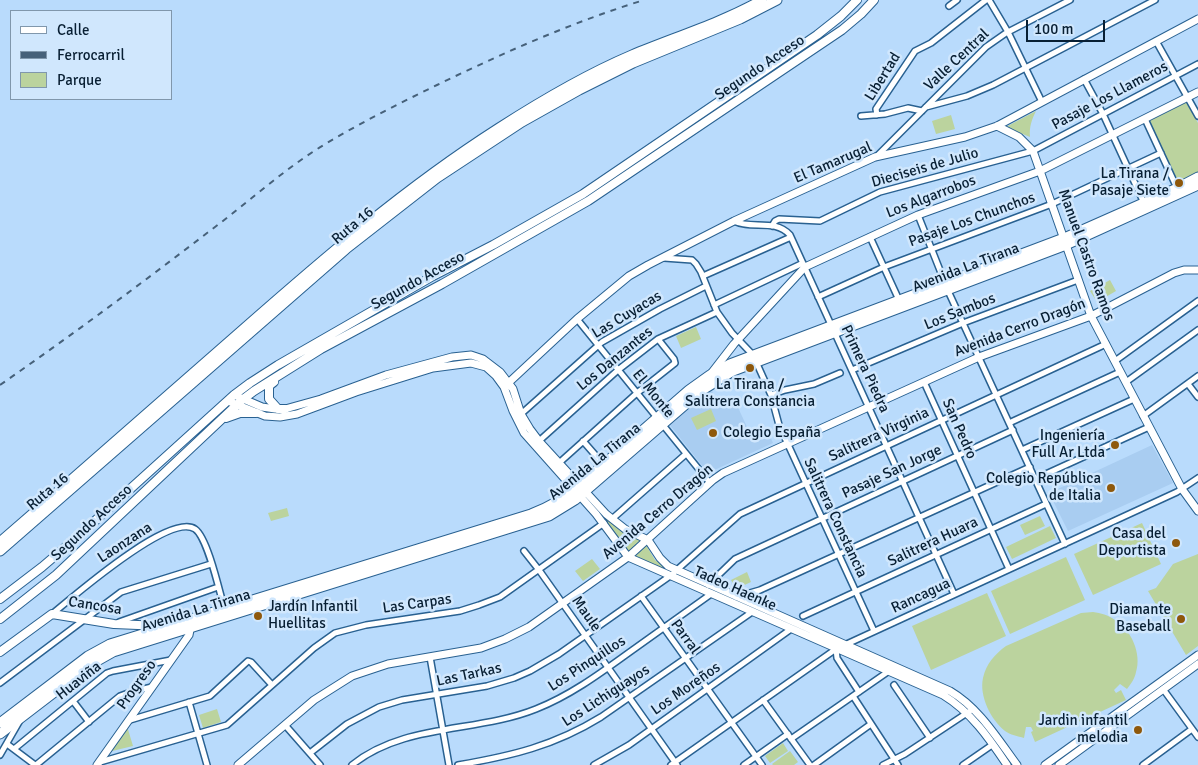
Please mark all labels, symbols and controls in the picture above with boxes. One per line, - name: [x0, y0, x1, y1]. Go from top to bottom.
- legend: [10, 10, 172, 100]
- scale bar: [1028, 10, 1107, 42]
- text: 100 m: [1034, 20, 1074, 38]
- text: Calle: [57, 21, 90, 39]
- street label: Valle Central: [921, 25, 993, 95]
- street label: Segundo Acceso: [712, 31, 808, 105]
- text: Ferrocarril: [57, 46, 125, 64]
- street label: Libertad: [861, 49, 905, 105]
- street label: Pasaje Los Llameros: [1049, 58, 1171, 134]
- text: Parque: [57, 71, 102, 89]
- street label: El Tamarugal: [791, 138, 875, 188]
- street label: Dieciseis de Julio: [869, 144, 981, 192]
- place label: La Tirana / Pasaje Siete: [1092, 165, 1169, 200]
- street label: Los Algarrobos: [884, 172, 978, 222]
- marker: La Tirana / Pasaje Siete: [1173, 177, 1185, 189]
- street label: Manuel Castro Ramos: [1054, 187, 1118, 323]
- street label: Pasaje Los Chunchos: [906, 189, 1038, 251]
- street label: Ruta 16: [328, 203, 378, 249]
- street label: Avenida La Tirana: [910, 239, 1022, 297]
- street label: Segundo Acceso: [368, 248, 468, 314]
- street label: Las Cuyacas: [589, 287, 665, 343]
- street label: Los Sambos: [922, 290, 998, 334]
- street label: Avenida Cerro Dragón: [952, 295, 1088, 361]
- street label: Primera Piedra: [837, 322, 893, 416]
- street label: Los Danzantes: [574, 323, 656, 395]
- marker: La Tirana / Salitrera Constancia: [744, 362, 756, 374]
- street label: El Monte: [628, 366, 678, 422]
- place label: La Tirana / Salitrera Constancia: [685, 376, 815, 411]
- street label: San Pedro: [938, 396, 980, 462]
- street label: Salitrera Virginia: [826, 404, 932, 466]
- street label: Avenida La Tirana: [545, 419, 645, 505]
- place label: Colegio España: [723, 424, 821, 442]
- marker: Colegio España: [707, 427, 719, 439]
- place label: Ingeniería Full Ar Ltda: [1031, 427, 1105, 462]
- marker: Ingeniería Full Ar Ltda: [1109, 439, 1121, 451]
- street label: Pasaje San Jorge: [839, 441, 945, 503]
- street label: Salitrera Constancia: [799, 455, 871, 581]
- street label: Avenida Cerro Dragón: [599, 460, 717, 564]
- street label: Ruta 16: [23, 469, 73, 515]
- place label: Colegio República de Italia: [986, 470, 1101, 505]
- street label: Segundo Acceso: [48, 481, 136, 565]
- marker: Colegio República de Italia: [1105, 482, 1117, 494]
- street label: Salitrera Huara: [885, 513, 981, 571]
- street label: Laonzana: [94, 519, 156, 567]
- place label: Casa del Deportista: [1098, 525, 1166, 560]
- marker: Casa del Deportista: [1170, 537, 1182, 549]
- street label: Tadeo Haenke: [691, 563, 779, 615]
- street label: Rancagua: [889, 575, 953, 617]
- street label: Avenida La Tirana: [139, 586, 253, 636]
- street label: Las Carpas: [381, 590, 453, 618]
- street label: Cancosa: [67, 593, 123, 619]
- street label: Maule: [567, 593, 605, 635]
- place label: Jardín Infantil Huellitas: [268, 598, 358, 633]
- place label: Diamante Baseball: [1109, 601, 1171, 636]
- marker: Jardín Infantil Huellitas: [252, 610, 264, 622]
- marker: Diamante Baseball: [1175, 613, 1187, 625]
- street label: Parral: [666, 616, 704, 658]
- street label: Los Pinquillos: [545, 632, 629, 696]
- street label: Progreso: [113, 657, 161, 713]
- street label: Huaviña: [53, 658, 105, 704]
- street label: Las Tarkas: [435, 659, 503, 691]
- street label: Los Moreños: [648, 659, 724, 719]
- street label: Los Lichiguayos: [559, 661, 653, 731]
- place label: Jardin infantil melodia: [1038, 712, 1128, 747]
- marker: Jardin infantil melodia: [1132, 724, 1144, 736]

